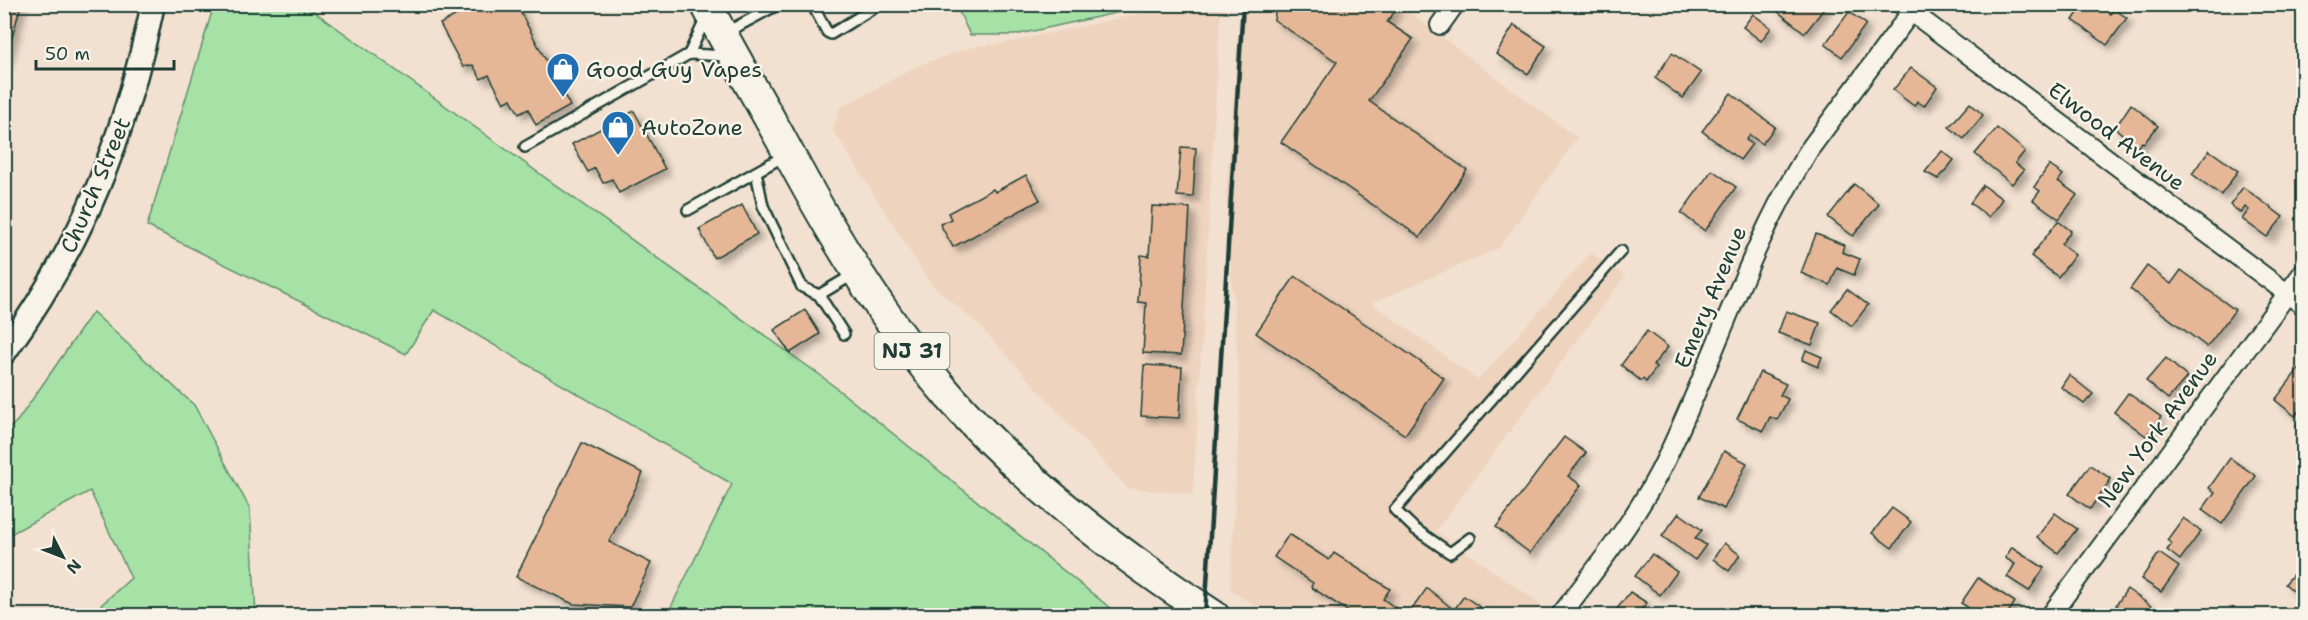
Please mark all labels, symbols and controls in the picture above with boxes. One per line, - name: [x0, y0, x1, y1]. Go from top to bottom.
- scale bar: [36, 33, 174, 71]
- text: 50 m: [45, 42, 90, 66]
- shop icon: Good Guy Vapes: [545, 51, 581, 98]
- place label: Good Guy Vapes: [586, 55, 762, 84]
- street label: Elwood Avenue: [2042, 75, 2191, 197]
- shop icon: AutoZone: [600, 109, 636, 156]
- street label: Church Street: [54, 113, 137, 258]
- place label: AutoZone: [641, 113, 743, 142]
- street label: Emery Avenue: [1667, 222, 1753, 373]
- road number: NJ 31: [874, 333, 950, 369]
- street label: New York Avenue: [2091, 345, 2224, 513]
- north arrow: [33, 527, 93, 587]
- text: N: [62, 555, 86, 578]

